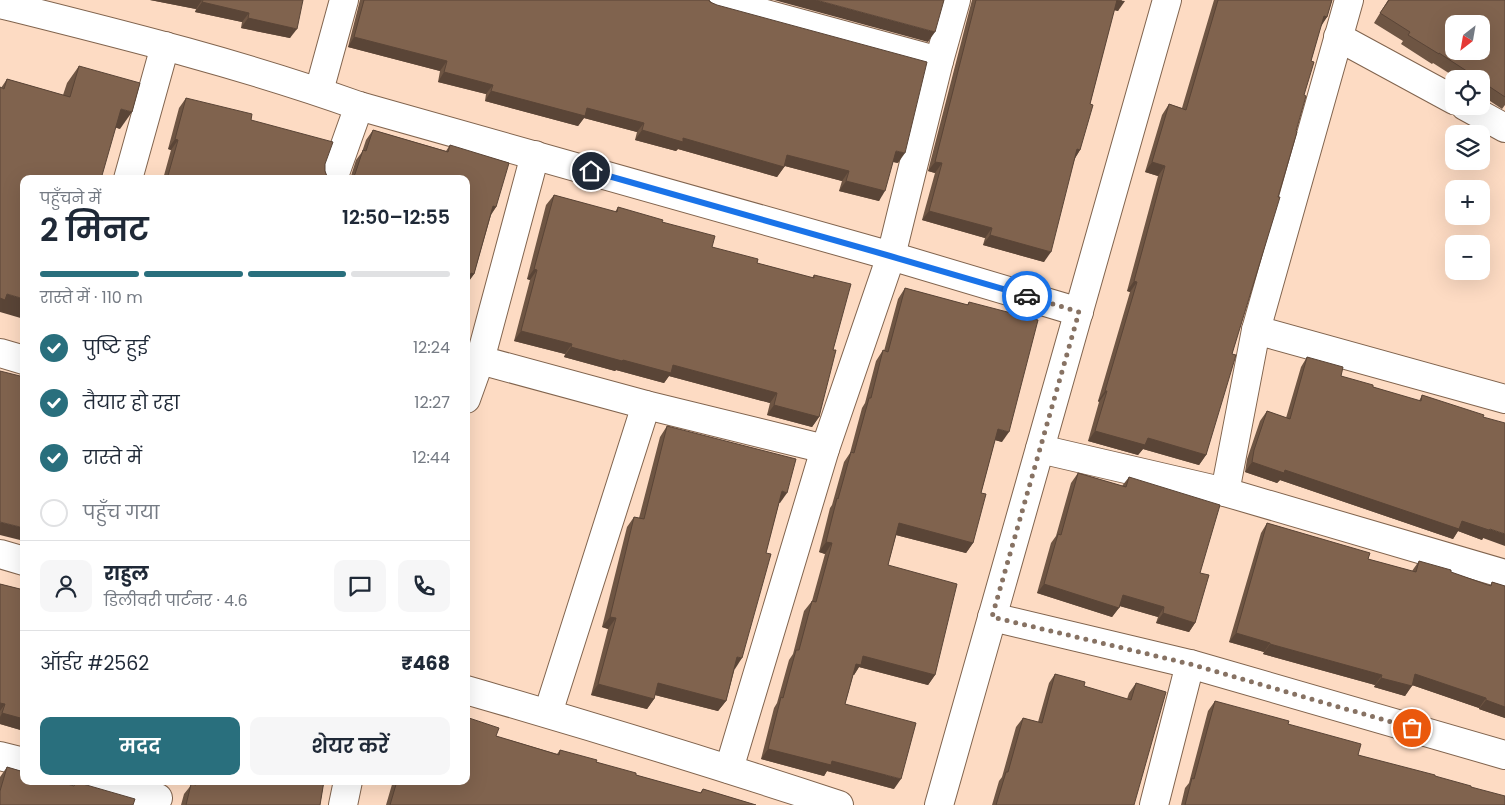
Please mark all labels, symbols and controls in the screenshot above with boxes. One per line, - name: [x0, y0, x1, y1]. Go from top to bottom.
- north arrow: [1445, 15, 1490, 60]
- map controls: [1445, 15, 1490, 280]
- button: locate: [1445, 70, 1490, 115]
- button: layers: [1445, 125, 1490, 170]
- pin: [570, 150, 612, 192]
- icon: home: [577, 157, 605, 185]
- button: +: [1445, 180, 1490, 225]
- text: पहुँचने में: [40, 187, 101, 210]
- text: 12:50–12:55: [342, 204, 450, 231]
- text: 2 मिनट: [40, 207, 149, 252]
- button: −: [1445, 235, 1490, 280]
- courier: [1002, 271, 1052, 321]
- icon: car: [1013, 282, 1041, 310]
- text: रास्ते में · 110 m: [40, 286, 143, 309]
- icon: check: [40, 334, 68, 362]
- text: पुष्टि हुई: [83, 334, 148, 361]
- text: 12:24: [413, 336, 450, 359]
- icon: check: [40, 389, 68, 417]
- text: तैयार हो रहा: [83, 389, 180, 416]
- text: 12:27: [414, 391, 450, 414]
- icon: check: [40, 444, 68, 472]
- text: रास्ते में: [83, 444, 142, 471]
- text: 12:44: [412, 446, 450, 469]
- text: पहुँच गया: [83, 499, 159, 526]
- button: person: [40, 560, 92, 612]
- text: राहुल: [104, 560, 149, 587]
- button: chat: [334, 560, 386, 612]
- button: phone: [398, 560, 450, 612]
- text: डिलीवरी पार्टनर · 4.6: [104, 589, 248, 612]
- text: ऑर्डर #2562: [40, 650, 149, 677]
- text: ₹468: [401, 650, 450, 677]
- pin: [1391, 707, 1433, 749]
- icon: bag: [1398, 714, 1426, 742]
- button: मदद: [40, 717, 240, 775]
- button: शेयर करें: [250, 717, 450, 775]

